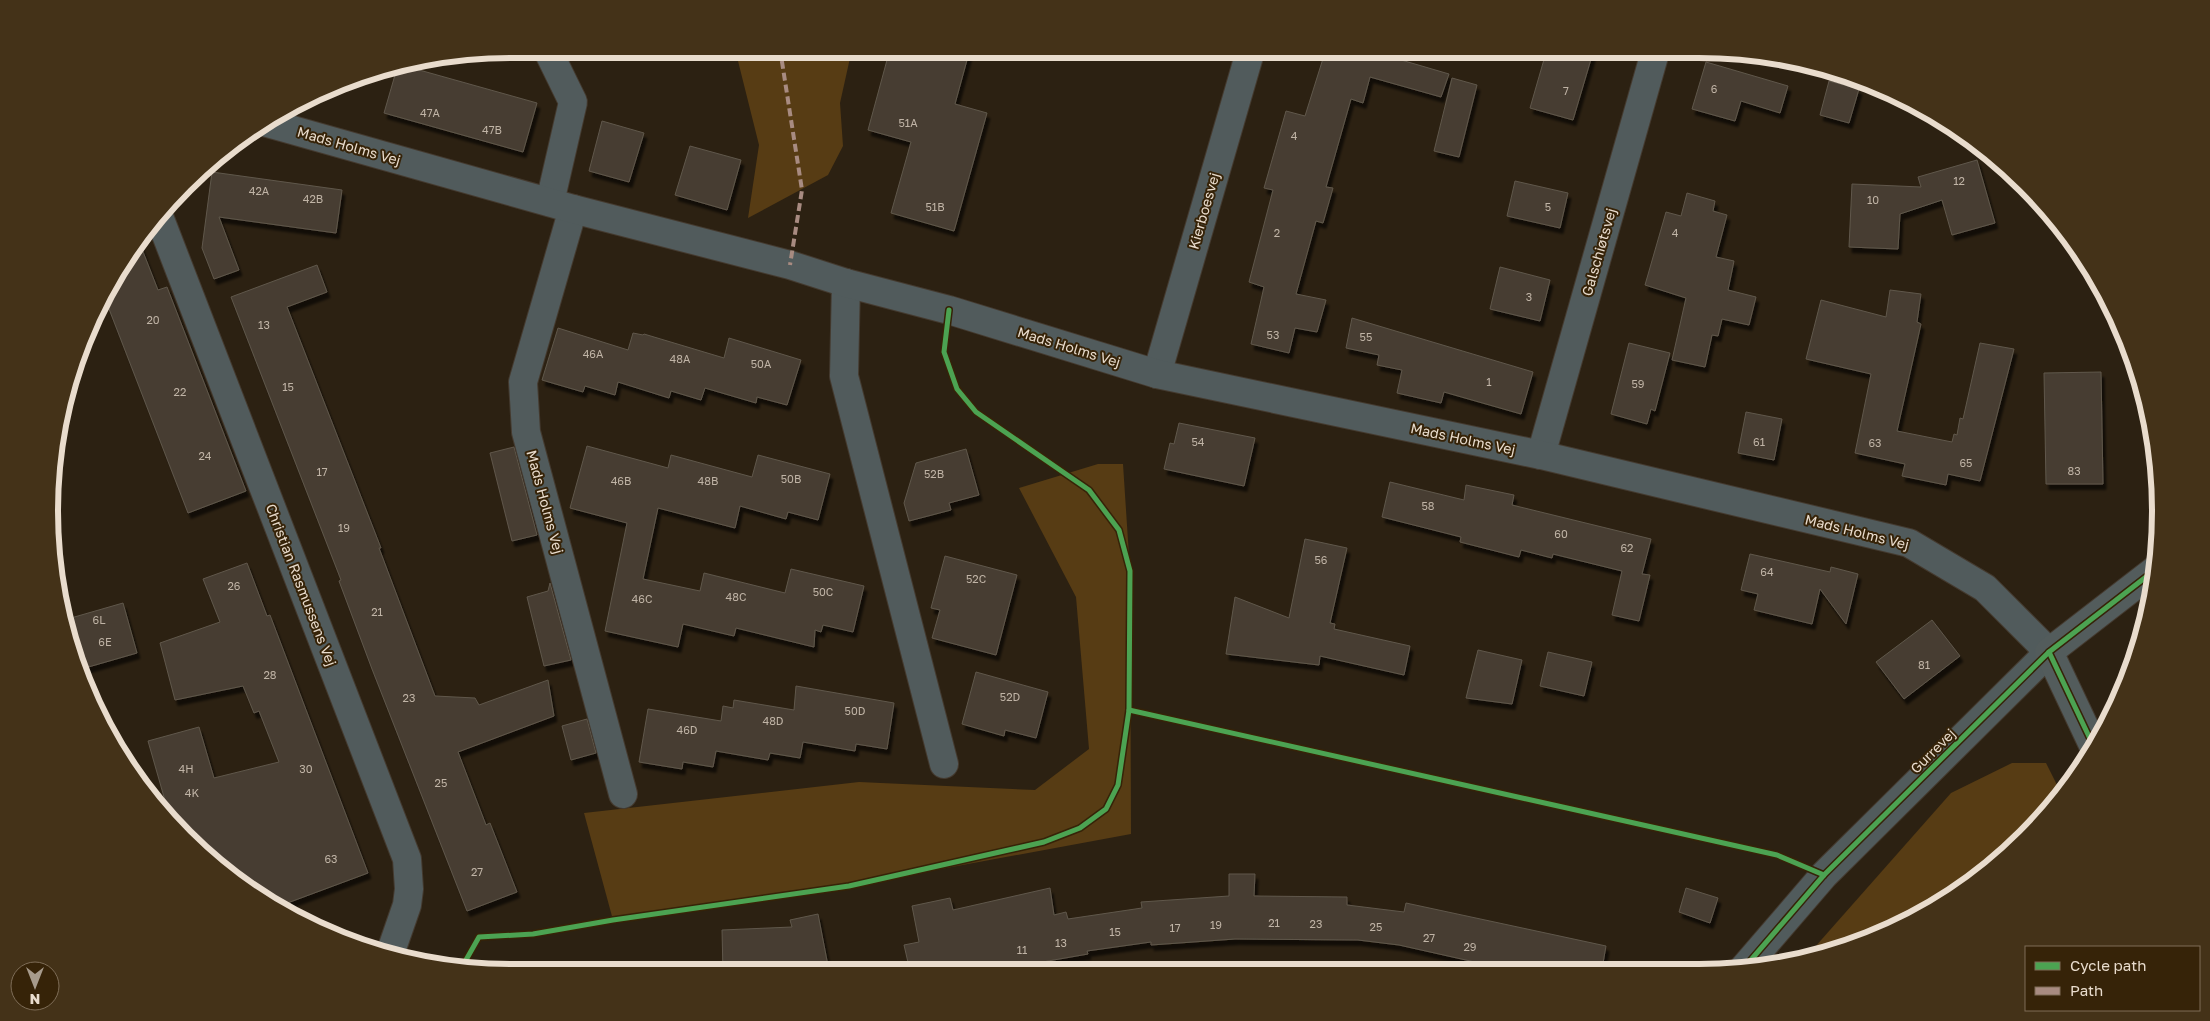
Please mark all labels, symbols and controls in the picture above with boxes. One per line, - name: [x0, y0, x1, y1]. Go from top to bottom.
- house number: 6: [1711, 82, 1718, 95]
- house number: 7: [1563, 84, 1569, 97]
- house number: 47A: [420, 106, 441, 119]
- house number: 51A: [898, 116, 918, 129]
- street label: Mads Holms Vej: [295, 123, 403, 168]
- house number: 47B: [482, 123, 502, 136]
- house number: 4: [1291, 129, 1298, 142]
- street label: Kierboesvej: [1184, 171, 1223, 251]
- house number: 12: [1953, 174, 1965, 187]
- house number: 42A: [249, 184, 270, 197]
- house number: 42B: [303, 192, 323, 205]
- house number: 10: [1867, 193, 1879, 206]
- house number: 51B: [925, 200, 945, 213]
- house number: 5: [1545, 200, 1551, 213]
- street label: Galschiøtsvej: [1578, 206, 1619, 298]
- house number: 2: [1274, 226, 1280, 239]
- house number: 4: [1672, 226, 1679, 239]
- house number: 3: [1526, 290, 1532, 303]
- house number: 20: [146, 313, 160, 326]
- house number: 13: [258, 318, 270, 331]
- street label: Mads Holms Vej: [1016, 323, 1123, 370]
- house number: 53: [1267, 328, 1279, 341]
- house number: 55: [1360, 330, 1372, 343]
- house number: 46A: [583, 347, 604, 360]
- house number: 48A: [670, 352, 691, 365]
- house number: 50A: [751, 357, 772, 370]
- house number: 1: [1486, 375, 1492, 388]
- house number: 59: [1631, 377, 1645, 390]
- house number: 15: [282, 380, 294, 393]
- house number: 22: [174, 385, 186, 398]
- street label: Mads Holms Vej: [1409, 419, 1517, 458]
- house number: 54: [1191, 435, 1205, 448]
- house number: 61: [1753, 435, 1765, 448]
- house number: 63: [1868, 436, 1882, 449]
- street label: Mads Holms Vej: [523, 448, 568, 556]
- house number: 24: [198, 449, 212, 462]
- house number: 65: [1959, 456, 1973, 469]
- house number: 83: [2067, 464, 2081, 477]
- house number: 17: [316, 465, 328, 478]
- house number: 52B: [924, 467, 944, 480]
- house number: 50B: [781, 472, 801, 485]
- house number: 46B: [611, 474, 631, 487]
- house number: 48B: [698, 474, 718, 487]
- house number: 58: [1421, 499, 1435, 512]
- street label: Christian Rasmussens Vej: [263, 501, 340, 668]
- street label: Mads Holms Vej: [1803, 510, 1911, 553]
- house number: 19: [338, 521, 350, 534]
- house number: 60: [1554, 527, 1568, 540]
- house number: 62: [1620, 541, 1634, 554]
- house number: 56: [1314, 553, 1328, 566]
- house number: 64: [1760, 565, 1774, 578]
- house number: 52C: [966, 572, 986, 585]
- house number: 26: [227, 579, 241, 592]
- house number: 50C: [813, 585, 833, 598]
- house number: 48C: [726, 590, 746, 603]
- house number: 46C: [632, 592, 652, 605]
- house number: 21: [371, 605, 383, 618]
- house number: 6L: [93, 613, 106, 626]
- house number: 6E: [98, 635, 112, 648]
- house number: 81: [1918, 658, 1930, 671]
- house number: 28: [263, 668, 277, 681]
- house number: 52D: [1000, 690, 1021, 703]
- house number: 23: [403, 691, 415, 704]
- house number: 50D: [845, 704, 866, 717]
- house number: 48D: [762, 714, 784, 727]
- house number: 46D: [676, 723, 698, 736]
- street label: Gurrevej: [1907, 725, 1959, 777]
- house number: 4H: [178, 762, 194, 775]
- house number: 30: [299, 762, 313, 775]
- house number: 25: [435, 776, 447, 789]
- house number: 4K: [185, 786, 200, 799]
- house number: 63: [324, 852, 338, 865]
- house number: 27: [471, 865, 483, 878]
- house number: 21: [1268, 916, 1280, 929]
- house number: 23: [1310, 917, 1322, 930]
- house number: 19: [1210, 918, 1222, 931]
- house number: 25: [1370, 920, 1382, 933]
- house number: 17: [1169, 921, 1181, 934]
- house number: 15: [1109, 925, 1121, 938]
- house number: 27: [1423, 931, 1435, 944]
- house number: 13: [1055, 936, 1067, 949]
- house number: 29: [1463, 940, 1477, 953]
- house number: 11: [1017, 943, 1027, 956]
- legend: [2025, 946, 2200, 1011]
- text: Cycle path: [2070, 956, 2146, 974]
- north arrow: [10, 961, 60, 1011]
- text: Path: [2070, 981, 2103, 999]
- text: N: [30, 991, 40, 1008]

